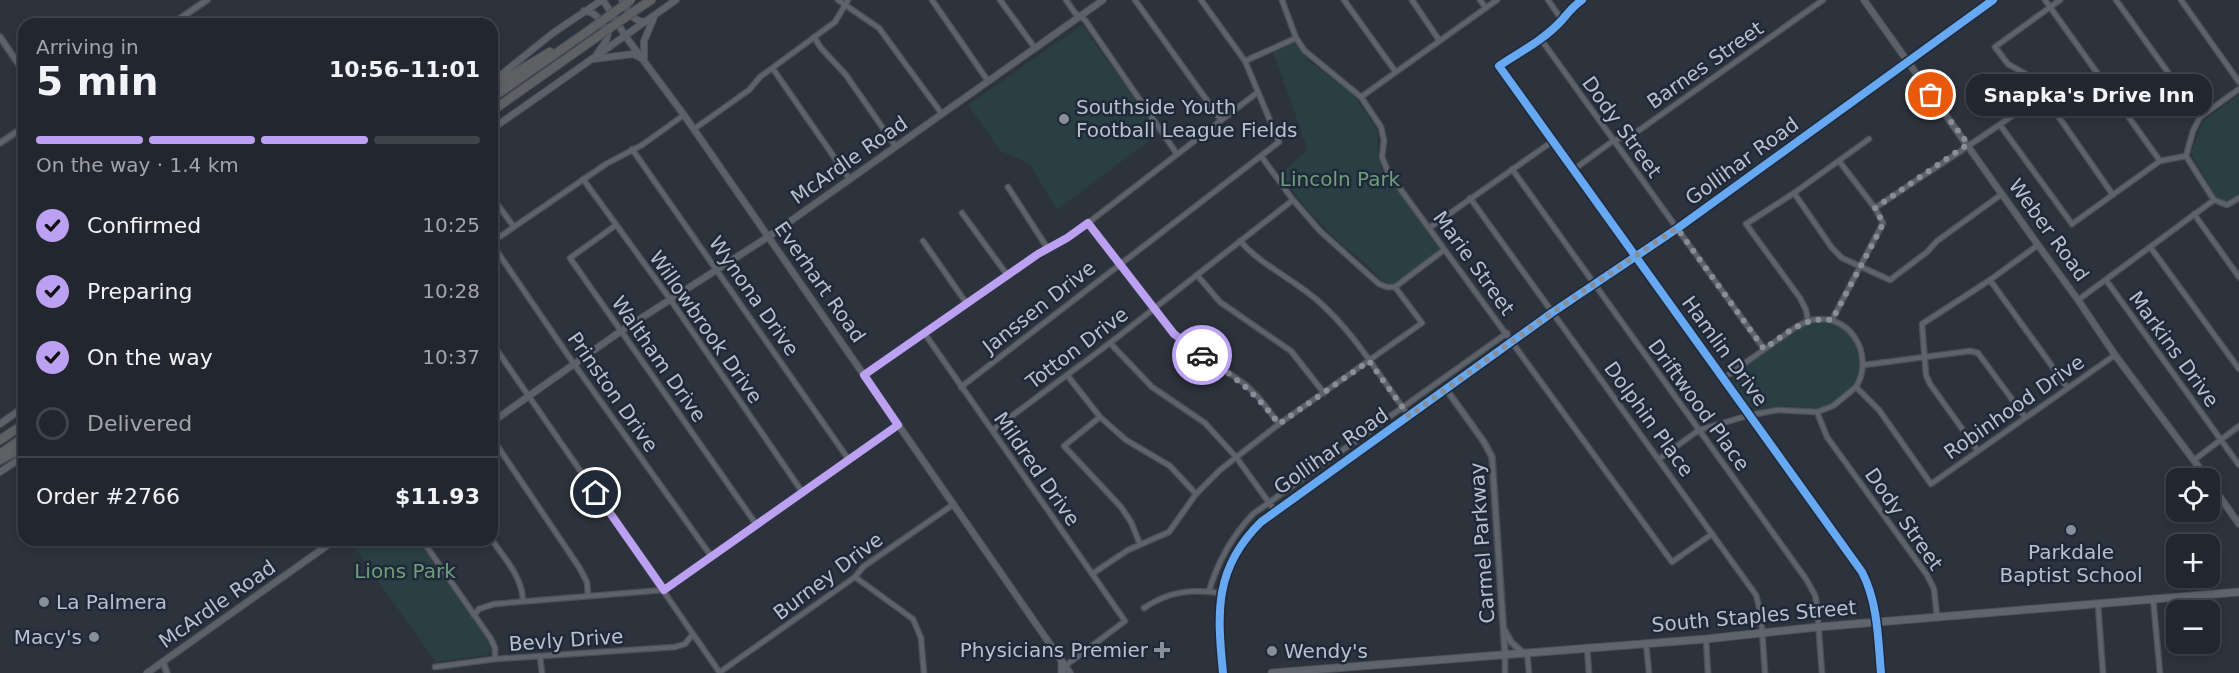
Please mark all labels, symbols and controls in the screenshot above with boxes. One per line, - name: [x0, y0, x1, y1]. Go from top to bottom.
- street label: Barnes Street: [1642, 16, 1768, 114]
- text: Arriving in: [36, 35, 139, 59]
- text: 10:56–11:01: [329, 57, 480, 82]
- text: 5 min: [36, 59, 158, 104]
- pin: [1905, 69, 1956, 120]
- street label: Dody Street: [1577, 72, 1667, 182]
- callout: Snapka's Drive Inn: [1967, 74, 2213, 116]
- icon: bag: [1914, 78, 1947, 111]
- text: Snapka's Drive Inn: [1983, 83, 2195, 107]
- place label: Southside Youth Football League Fields: [1076, 95, 1298, 142]
- street label: McArdle Road: [786, 111, 912, 209]
- marker: Southside Youth Football League Fields: [1057, 112, 1071, 126]
- street label: Gollihar Road: [1681, 112, 1803, 210]
- text: On the way · 1.4 km: [36, 153, 239, 177]
- park label: Lincoln Park: [1280, 167, 1401, 191]
- street label: Weber Road: [2004, 174, 2094, 286]
- street label: Marie Street: [1428, 206, 1520, 320]
- icon: check: [36, 209, 69, 242]
- text: Confirmed: [87, 213, 201, 238]
- text: 10:25: [422, 213, 480, 237]
- street label: Everhart Road: [769, 217, 871, 347]
- street label: Wynona Drive: [704, 231, 804, 361]
- street label: Willowbrook Drive: [644, 246, 768, 408]
- street label: Janssen Drive: [976, 256, 1100, 360]
- icon: check: [36, 275, 69, 308]
- text: Preparing: [87, 279, 193, 304]
- text: 10:28: [422, 279, 480, 303]
- street label: Markins Drive: [2124, 286, 2224, 412]
- street label: Waltham Drive: [607, 291, 711, 427]
- street label: Hamlin Drive: [1677, 291, 1773, 411]
- street label: Totton Drive: [1021, 302, 1133, 395]
- courier: [1172, 325, 1232, 385]
- street label: Prinston Drive: [563, 327, 663, 457]
- street label: Driftwood Place: [1643, 335, 1755, 475]
- icon: car: [1186, 339, 1219, 372]
- icon: check: [36, 341, 69, 374]
- text: On the way: [87, 345, 213, 370]
- text: 10:37: [422, 345, 480, 369]
- street label: Robinhood Drive: [1939, 350, 2089, 464]
- street label: Dolphin Place: [1599, 357, 1699, 481]
- street label: Gollihar Road: [1269, 403, 1393, 499]
- street label: Mildred Drive: [989, 407, 1085, 531]
- text: Delivered: [87, 411, 192, 436]
- street label: Carmel Parkway: [1464, 461, 1500, 624]
- street label: Dody Street: [1860, 463, 1948, 575]
- pin: [570, 467, 621, 518]
- map controls: [2166, 468, 2220, 654]
- button: locate: [2166, 468, 2220, 522]
- icon: home: [579, 476, 612, 509]
- text: Order #2766: [36, 484, 180, 509]
- text: $11.93: [395, 484, 480, 509]
- marker: Parkdale Baptist School: [2064, 523, 2078, 537]
- street label: Burney Drive: [769, 527, 887, 625]
- button: +: [2166, 534, 2220, 588]
- place label: Parkdale Baptist School: [1999, 540, 2143, 587]
- street label: McArdle Road: [154, 555, 280, 653]
- park label: Lions Park: [354, 559, 456, 583]
- place label: La Palmera: [56, 590, 167, 614]
- marker: La Palmera: [37, 595, 51, 609]
- street label: South Staples Street: [1651, 595, 1857, 637]
- button: −: [2166, 600, 2220, 654]
- street label: Bevly Drive: [508, 624, 624, 656]
- place label: Macy's: [14, 625, 82, 649]
- marker: Macy's: [87, 630, 101, 644]
- place label: Physicians Premier: [960, 638, 1149, 662]
- place label: Wendy's: [1284, 639, 1368, 663]
- marker: Physicians Premier: [1153, 641, 1171, 659]
- marker: Wendy's: [1265, 644, 1279, 658]

